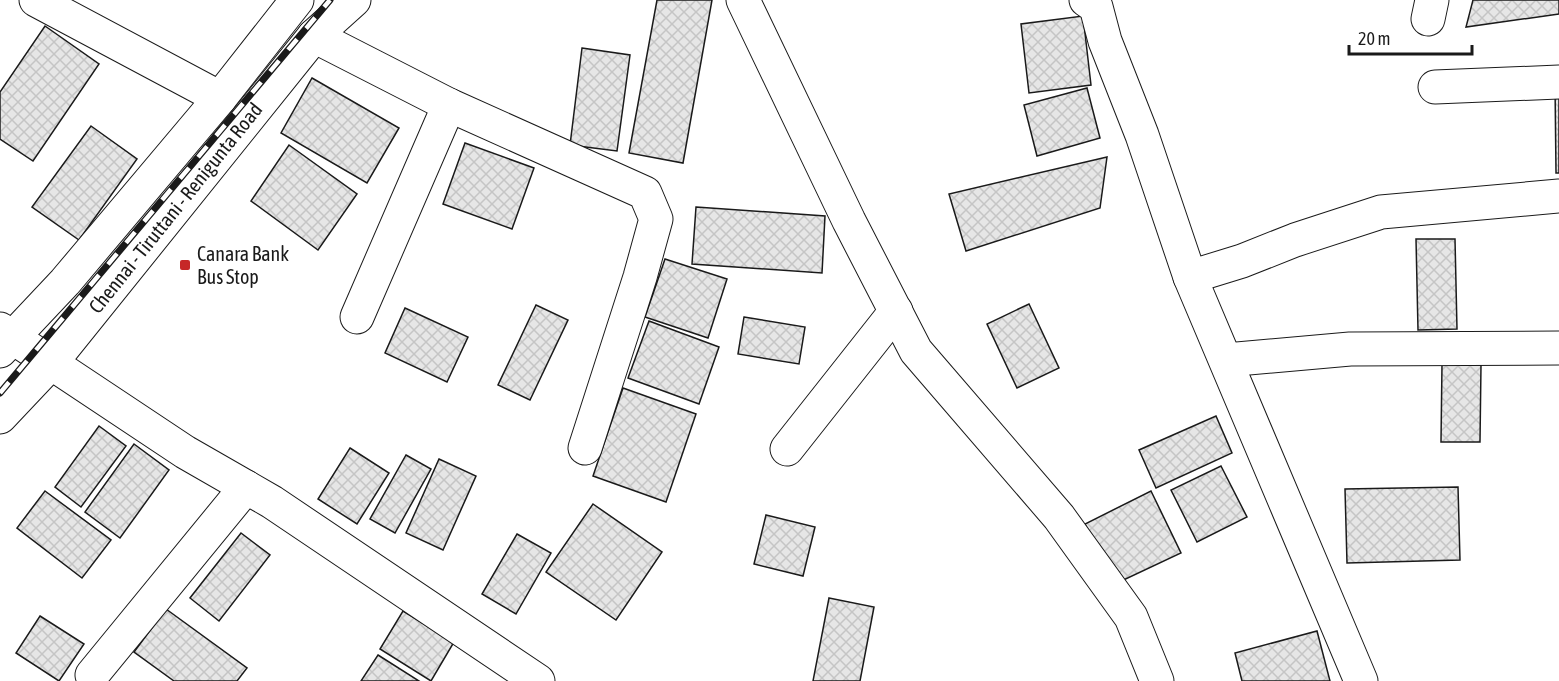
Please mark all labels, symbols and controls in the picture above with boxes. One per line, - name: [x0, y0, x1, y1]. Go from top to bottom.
- scale bar: [1349, 18, 1472, 56]
- text: 20 m: [1358, 28, 1390, 49]
- street label: Chennai - Tiruttani - Renigunta Road: [84, 98, 267, 318]
- place label: Canara Bank Bus Stop: [197, 242, 289, 288]
- marker: Canara Bank Bus Stop: [178, 258, 192, 272]

